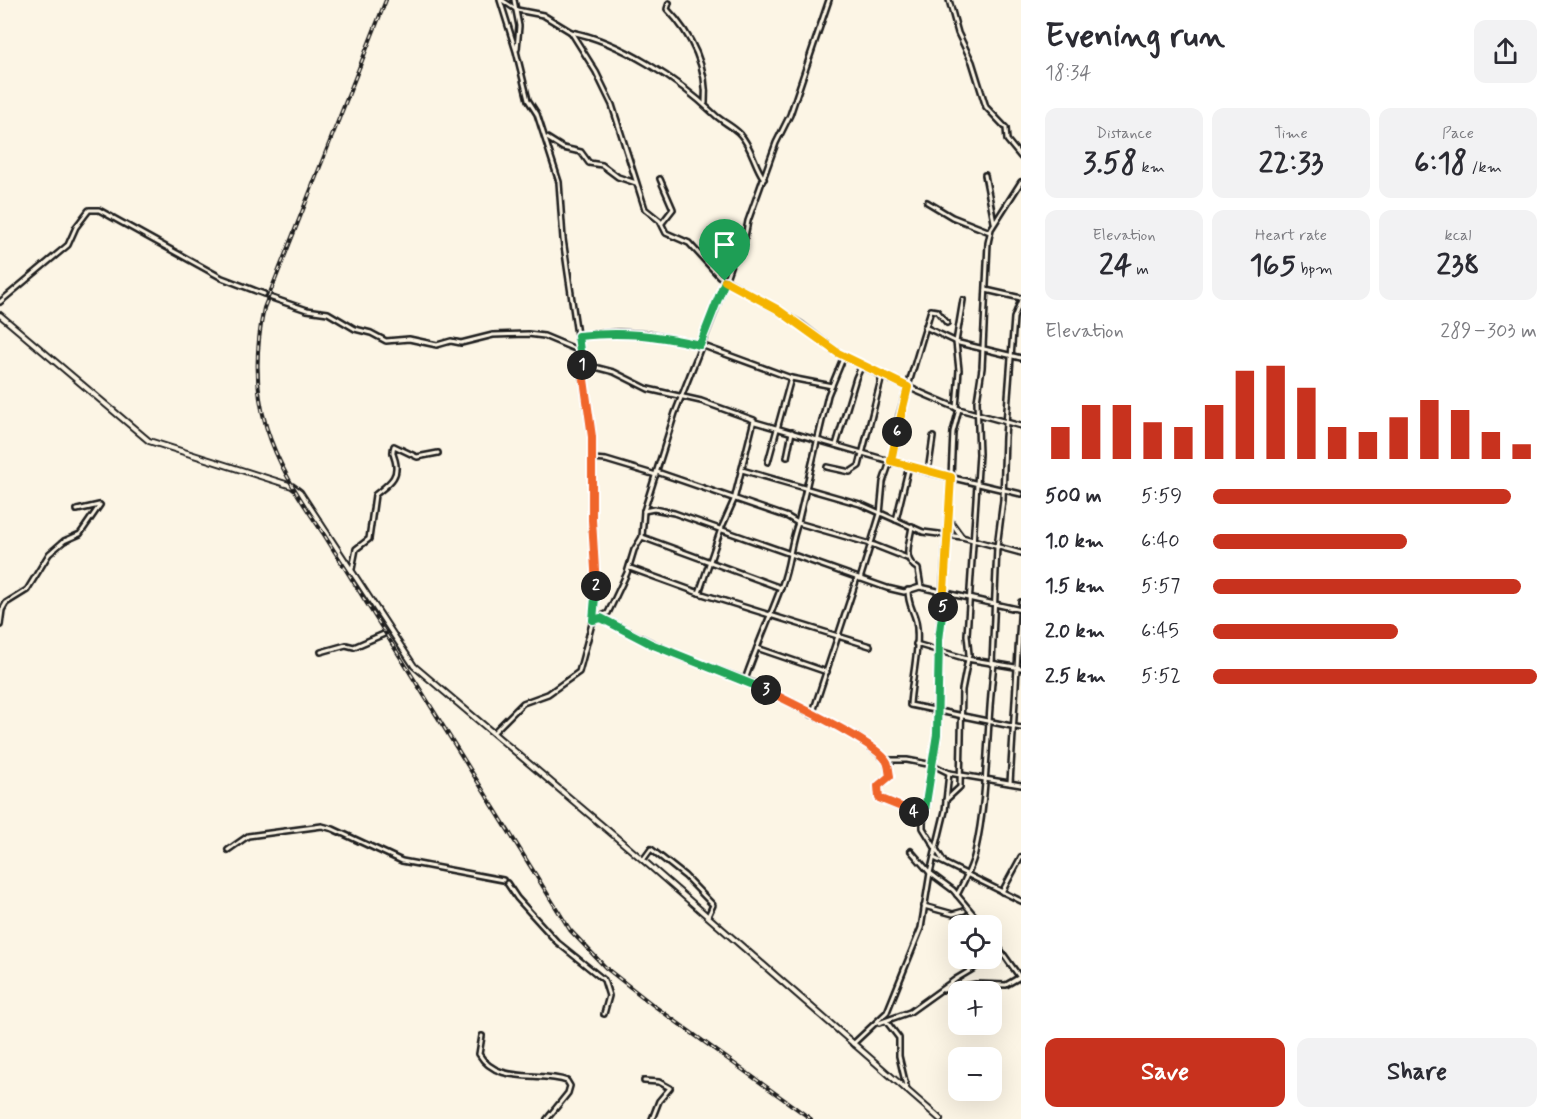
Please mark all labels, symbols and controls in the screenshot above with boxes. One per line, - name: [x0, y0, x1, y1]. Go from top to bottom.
- text: Evening run: [1045, 15, 1225, 59]
- button: share: [1474, 20, 1537, 83]
- text: 18:34: [1045, 60, 1091, 87]
- text: Distance: [1096, 123, 1152, 144]
- text: Time: [1274, 123, 1308, 144]
- text: Pace: [1442, 123, 1474, 144]
- text: 3.58: [1083, 144, 1137, 183]
- text: 22:33: [1259, 144, 1323, 183]
- text: 6:18: [1414, 144, 1467, 183]
- text: km: [1137, 157, 1165, 178]
- text: /km: [1467, 157, 1502, 178]
- pin: [699, 219, 750, 281]
- text: Elevation: [1093, 225, 1156, 246]
- text: Heart rate: [1255, 225, 1327, 246]
- text: kcal: [1445, 225, 1471, 246]
- icon: arrive: [708, 228, 741, 261]
- text: 24: [1099, 246, 1132, 285]
- text: 165: [1249, 246, 1296, 285]
- text: 238: [1436, 246, 1480, 285]
- text: m: [1132, 259, 1149, 280]
- text: bpm: [1296, 259, 1333, 280]
- text: Elevation: [1045, 318, 1124, 345]
- text: 289–303 m: [1440, 318, 1537, 345]
- pin: 1: [567, 350, 597, 380]
- text: 1: [578, 354, 586, 375]
- pin: 6: [882, 417, 912, 447]
- text: 6: [893, 421, 901, 442]
- text: 500 m: [1045, 483, 1102, 510]
- text: 5:59: [1141, 483, 1182, 510]
- text: 1.0 km: [1045, 528, 1104, 555]
- text: 6:40: [1141, 528, 1180, 555]
- pin: 2: [581, 571, 611, 601]
- text: 1.5 km: [1045, 573, 1105, 600]
- text: 5:57: [1141, 573, 1180, 600]
- text: 2: [592, 575, 600, 596]
- pin: 5: [928, 592, 958, 622]
- text: 5: [938, 596, 948, 617]
- text: 2.0 km: [1045, 618, 1105, 645]
- text: 6:45: [1141, 618, 1179, 645]
- text: 2.5 km: [1045, 663, 1106, 690]
- text: 5:52: [1141, 663, 1181, 690]
- pin: 3: [751, 675, 781, 705]
- text: 3: [762, 679, 770, 700]
- pin: 4: [899, 797, 929, 827]
- text: 4: [909, 801, 919, 822]
- map controls: [948, 915, 1002, 1101]
- button: locate: [948, 915, 1002, 969]
- button: +: [948, 981, 1002, 1035]
- button: Save: [1045, 1038, 1285, 1107]
- button: Share: [1297, 1038, 1537, 1107]
- button: −: [948, 1047, 1002, 1101]

